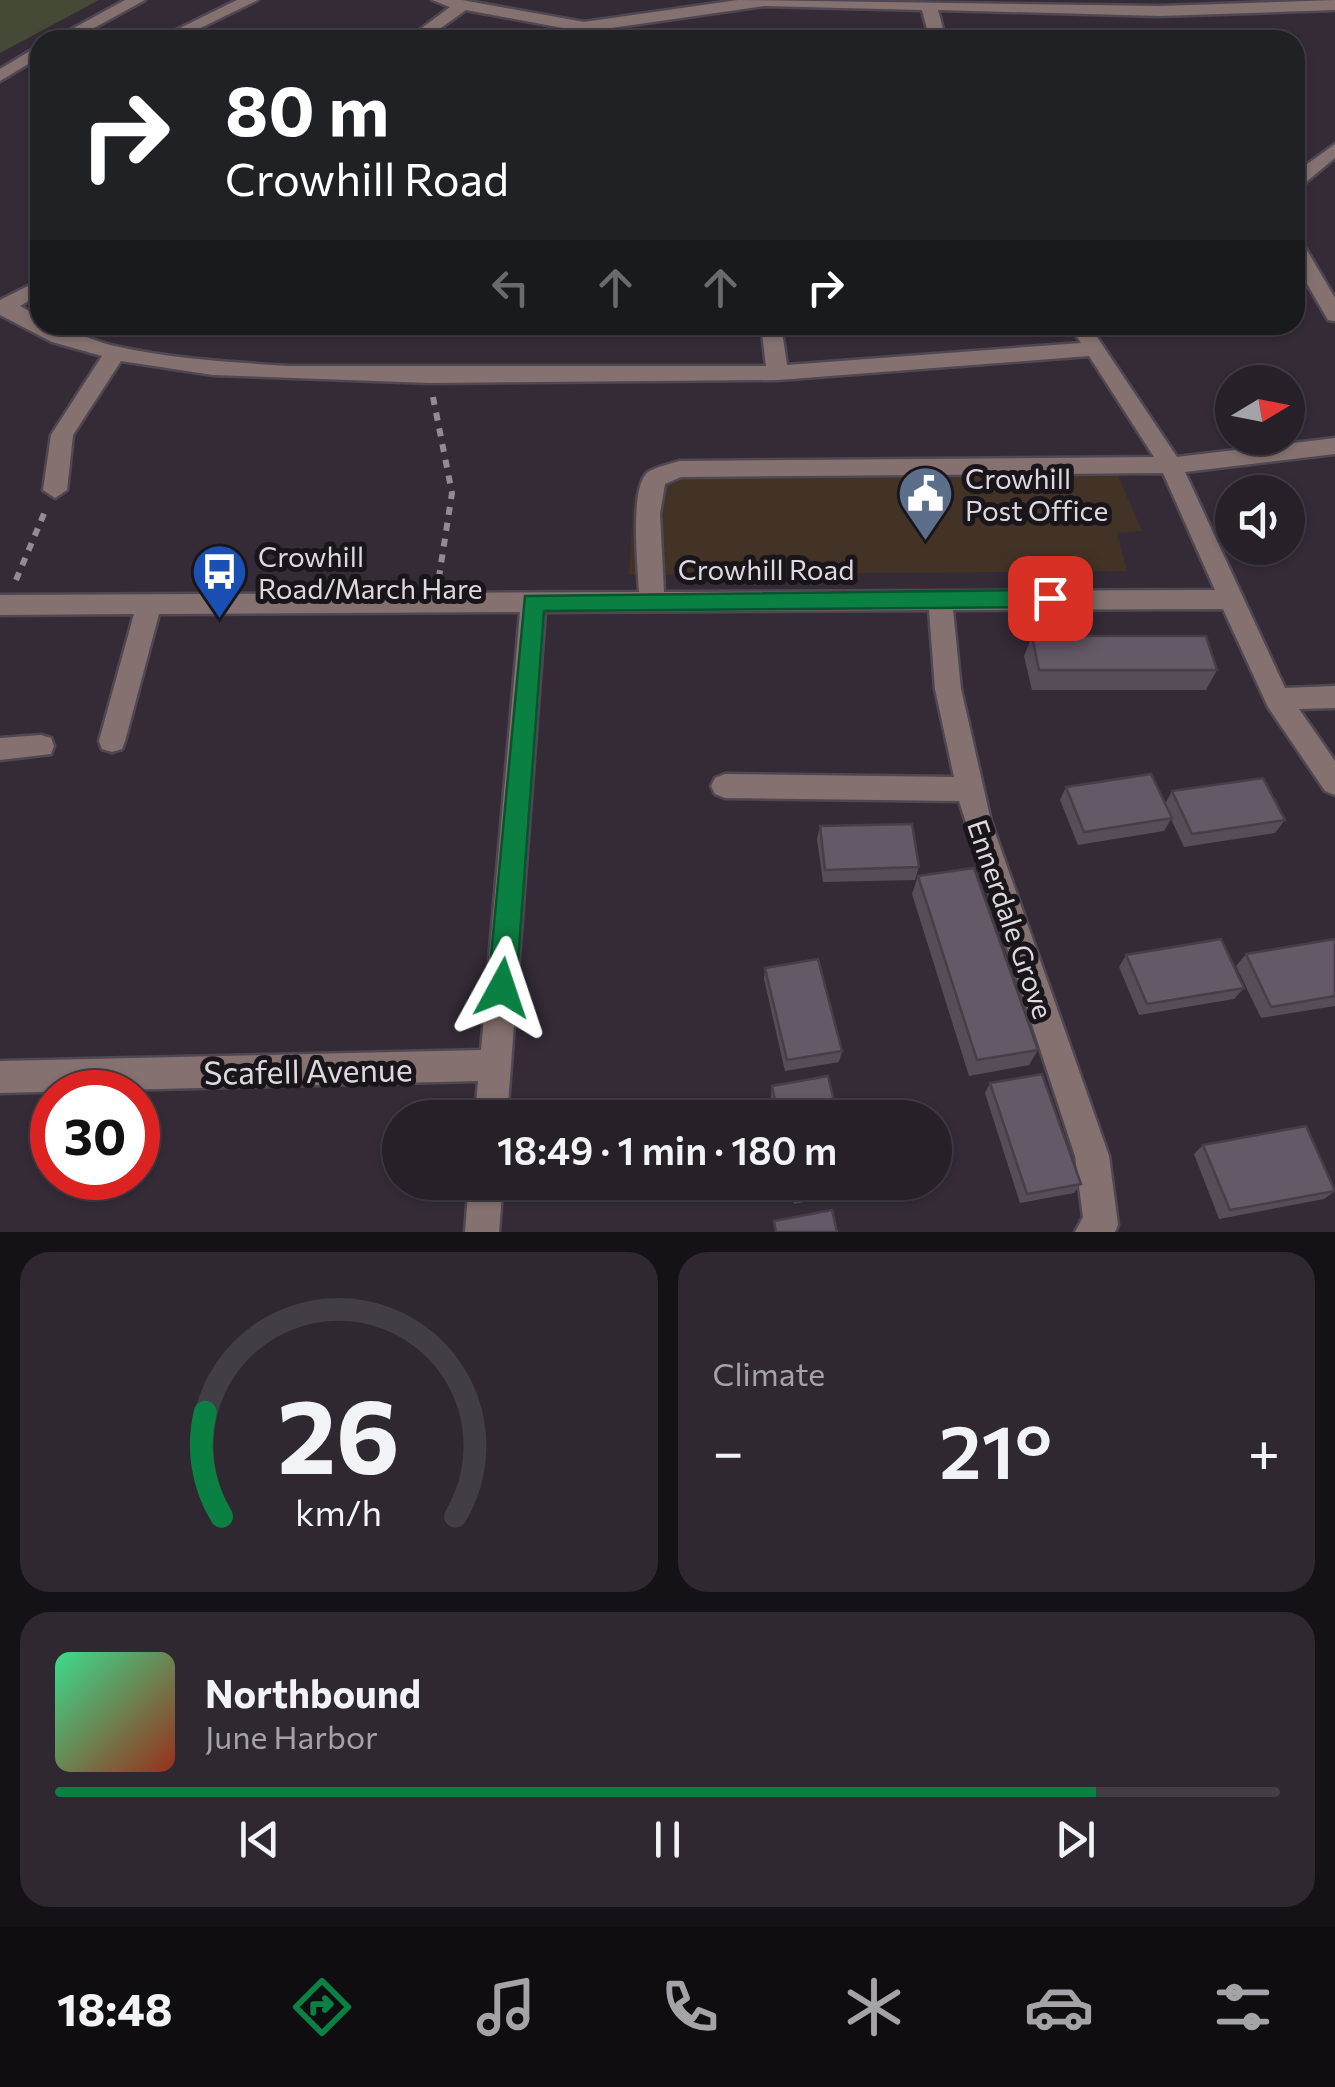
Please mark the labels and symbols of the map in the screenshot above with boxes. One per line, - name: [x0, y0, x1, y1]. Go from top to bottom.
- north arrow: [1215, 365, 1305, 455]
- place label: Crowhill Post Office: [965, 461, 1108, 527]
- public building icon: Crowhill Post Office: [896, 464, 956, 543]
- place label: Crowhill Road/March Hare: [258, 539, 482, 605]
- bus stop icon: Crowhill Road/March Hare: [189, 542, 249, 621]
- street label: Crowhill Road: [678, 552, 854, 586]
- pin: [1008, 556, 1093, 641]
- street label: Ennerdale Grove: [961, 815, 1061, 1023]
- position arrow: [450, 936, 554, 1040]
- street label: Scafell Avenue: [203, 1048, 413, 1092]
- speed limit sign: 30: [30, 1070, 160, 1200]

